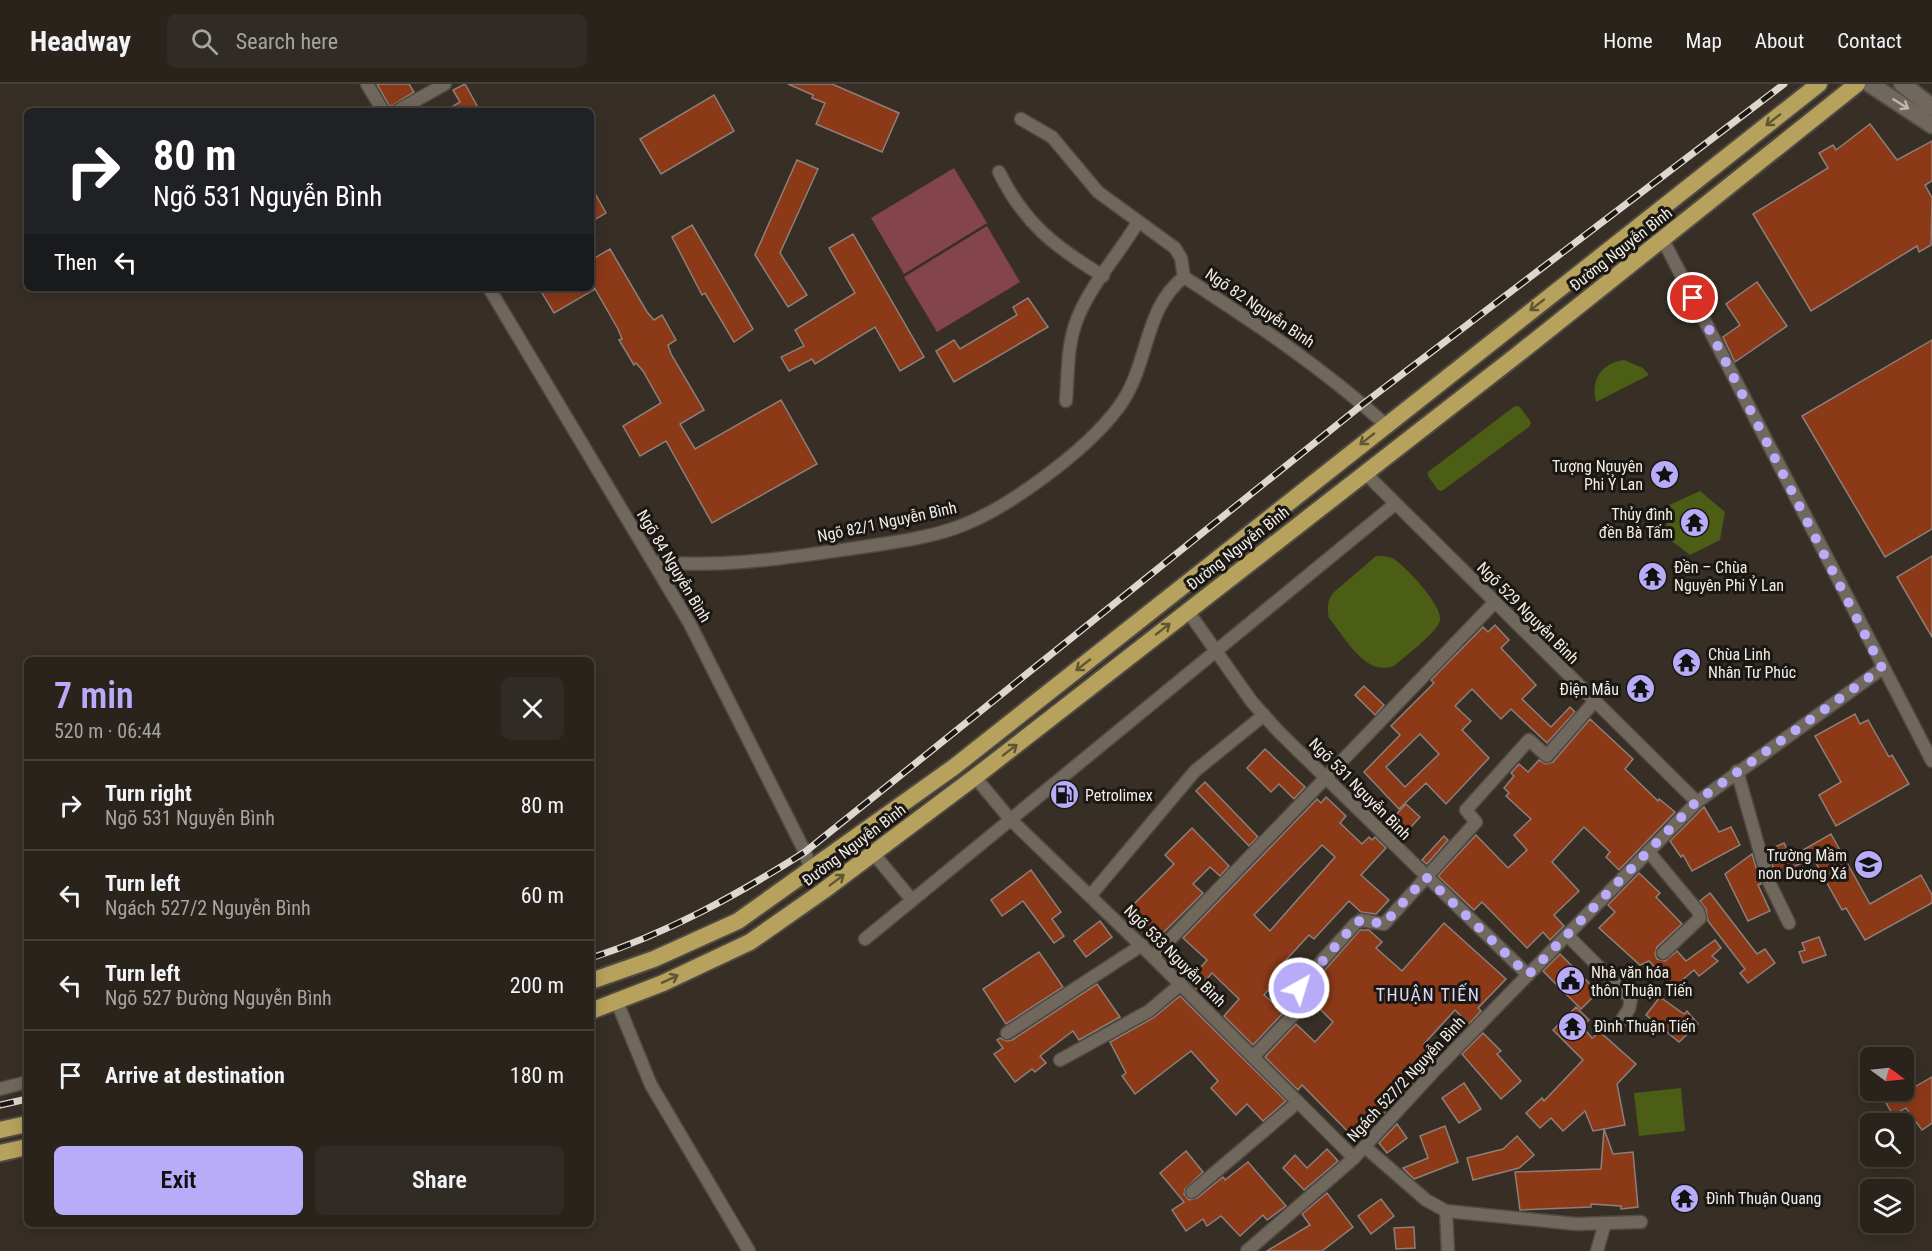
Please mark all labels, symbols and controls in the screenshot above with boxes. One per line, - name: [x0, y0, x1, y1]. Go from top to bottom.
- search box: [167, 14, 587, 68]
- text: Headway: [30, 25, 131, 58]
- icon: search: [188, 25, 221, 58]
- text: Search here: [236, 29, 338, 54]
- text: Home: [1603, 29, 1653, 53]
- text: Map: [1686, 29, 1722, 53]
- text: About: [1755, 29, 1804, 53]
- text: Contact: [1837, 29, 1902, 53]
- one-way arrow: [1893, 98, 1910, 111]
- one-way arrow: [1765, 114, 1781, 127]
- text: 80 m: [153, 131, 236, 180]
- icon: right: [54, 132, 132, 210]
- text: Ngõ 531 Nguyễn Bình: [153, 181, 382, 213]
- street label: Đường Nguyễn Bình: [1566, 203, 1676, 295]
- icon: left: [109, 246, 142, 279]
- text: Then: [54, 250, 97, 275]
- street label: Ngõ 82 Nguyễn Bình: [1202, 264, 1318, 352]
- pin: [1667, 272, 1718, 323]
- icon: arrive: [1676, 281, 1709, 314]
- one-way arrow: [1529, 299, 1545, 312]
- one-way arrow: [1360, 433, 1376, 446]
- place label: Tượng Nguyên Phi Ỷ Lan: [1552, 457, 1643, 494]
- place icon: Tượng Nguyên Phi Ỷ Lan: [1648, 459, 1680, 491]
- street label: Ngõ 82/1 Nguyễn Bình: [816, 498, 958, 546]
- street label: Đường Nguyễn Bình: [1183, 502, 1293, 594]
- place label: Thủy đình đền Bà Tấm: [1599, 505, 1673, 542]
- street label: Ngõ 84 Nguyễn Bình: [633, 506, 715, 626]
- temple icon: Thủy đình đền Bà Tấm: [1678, 507, 1710, 539]
- street label: Ngõ 529 Nguyễn Bình: [1473, 558, 1583, 668]
- place label: Đền – Chùa Nguyên Phi Ỷ Lan: [1674, 558, 1784, 595]
- temple icon: Đền – Chùa Nguyên Phi Ỷ Lan: [1637, 560, 1669, 592]
- one-way arrow: [1155, 623, 1171, 636]
- place label: Chùa Linh Nhân Tư Phúc: [1708, 645, 1796, 682]
- temple icon: Chùa Linh Nhân Tư Phúc: [1671, 647, 1703, 679]
- one-way arrow: [1075, 658, 1091, 671]
- temple icon: Điện Mẫu: [1624, 673, 1656, 705]
- text: 7 min: [54, 675, 134, 717]
- button: close: [501, 677, 564, 740]
- place label: Điện Mẫu: [1560, 680, 1619, 699]
- text: 520 m · 06:44: [54, 719, 161, 743]
- street label: Ngõ 531 Nguyễn Bình: [1305, 734, 1415, 844]
- one-way arrow: [1001, 743, 1017, 756]
- fuel station icon: Petrolimex: [1048, 779, 1080, 811]
- text: Turn right: [105, 781, 192, 806]
- place label: Petrolimex: [1085, 786, 1153, 805]
- icon: right: [54, 789, 87, 822]
- text: 80 m: [521, 793, 564, 818]
- street label: Đường Nguyễn Bình: [799, 800, 909, 890]
- text: Ngõ 531 Nguyễn Bình: [105, 806, 275, 830]
- place label: Trường Mầm non Dương Xá: [1758, 846, 1847, 883]
- school or university icon: Trường Mầm non Dương Xá: [1852, 848, 1884, 880]
- text: Turn left: [105, 871, 180, 896]
- one-way arrow: [829, 874, 845, 886]
- icon: left: [54, 879, 87, 912]
- text: 60 m: [521, 883, 564, 908]
- text: Ngách 527/2 Nguyễn Bình: [105, 896, 311, 920]
- street label: Ngõ 533 Nguyễn Bình: [1120, 901, 1230, 1011]
- position arrow: [1267, 956, 1331, 1020]
- text: Turn left: [105, 961, 180, 986]
- place label: Nhà văn hóa thôn Thuận Tiến: [1591, 963, 1692, 1000]
- public building icon: Nhà văn hóa thôn Thuận Tiến: [1554, 965, 1586, 997]
- icon: left: [54, 969, 87, 1002]
- text: 200 m: [510, 973, 564, 998]
- one-way arrow: [661, 973, 679, 985]
- district label: THUẬN TIẾN: [1376, 983, 1480, 1005]
- text: Ngõ 527 Đường Nguyễn Bình: [105, 986, 332, 1010]
- temple icon: Đình Thuận Tiến: [1557, 1010, 1589, 1042]
- street label: Ngách 527/2 Nguyễn Bình: [1343, 1012, 1469, 1146]
- place label: Đình Thuận Tiến: [1594, 1017, 1696, 1036]
- north arrow: [1860, 1047, 1914, 1101]
- map controls: [1860, 1047, 1914, 1233]
- icon: arrive: [54, 1059, 87, 1092]
- text: Arrive at destination: [105, 1063, 285, 1088]
- text: 180 m: [510, 1063, 564, 1088]
- button: search: [1860, 1113, 1914, 1167]
- button: Exit: [54, 1146, 303, 1215]
- button: Share: [315, 1146, 564, 1215]
- button: layers: [1860, 1179, 1914, 1233]
- temple icon: Đình Thuận Quang: [1669, 1182, 1701, 1214]
- place label: Đình Thuận Quang: [1706, 1189, 1822, 1208]

